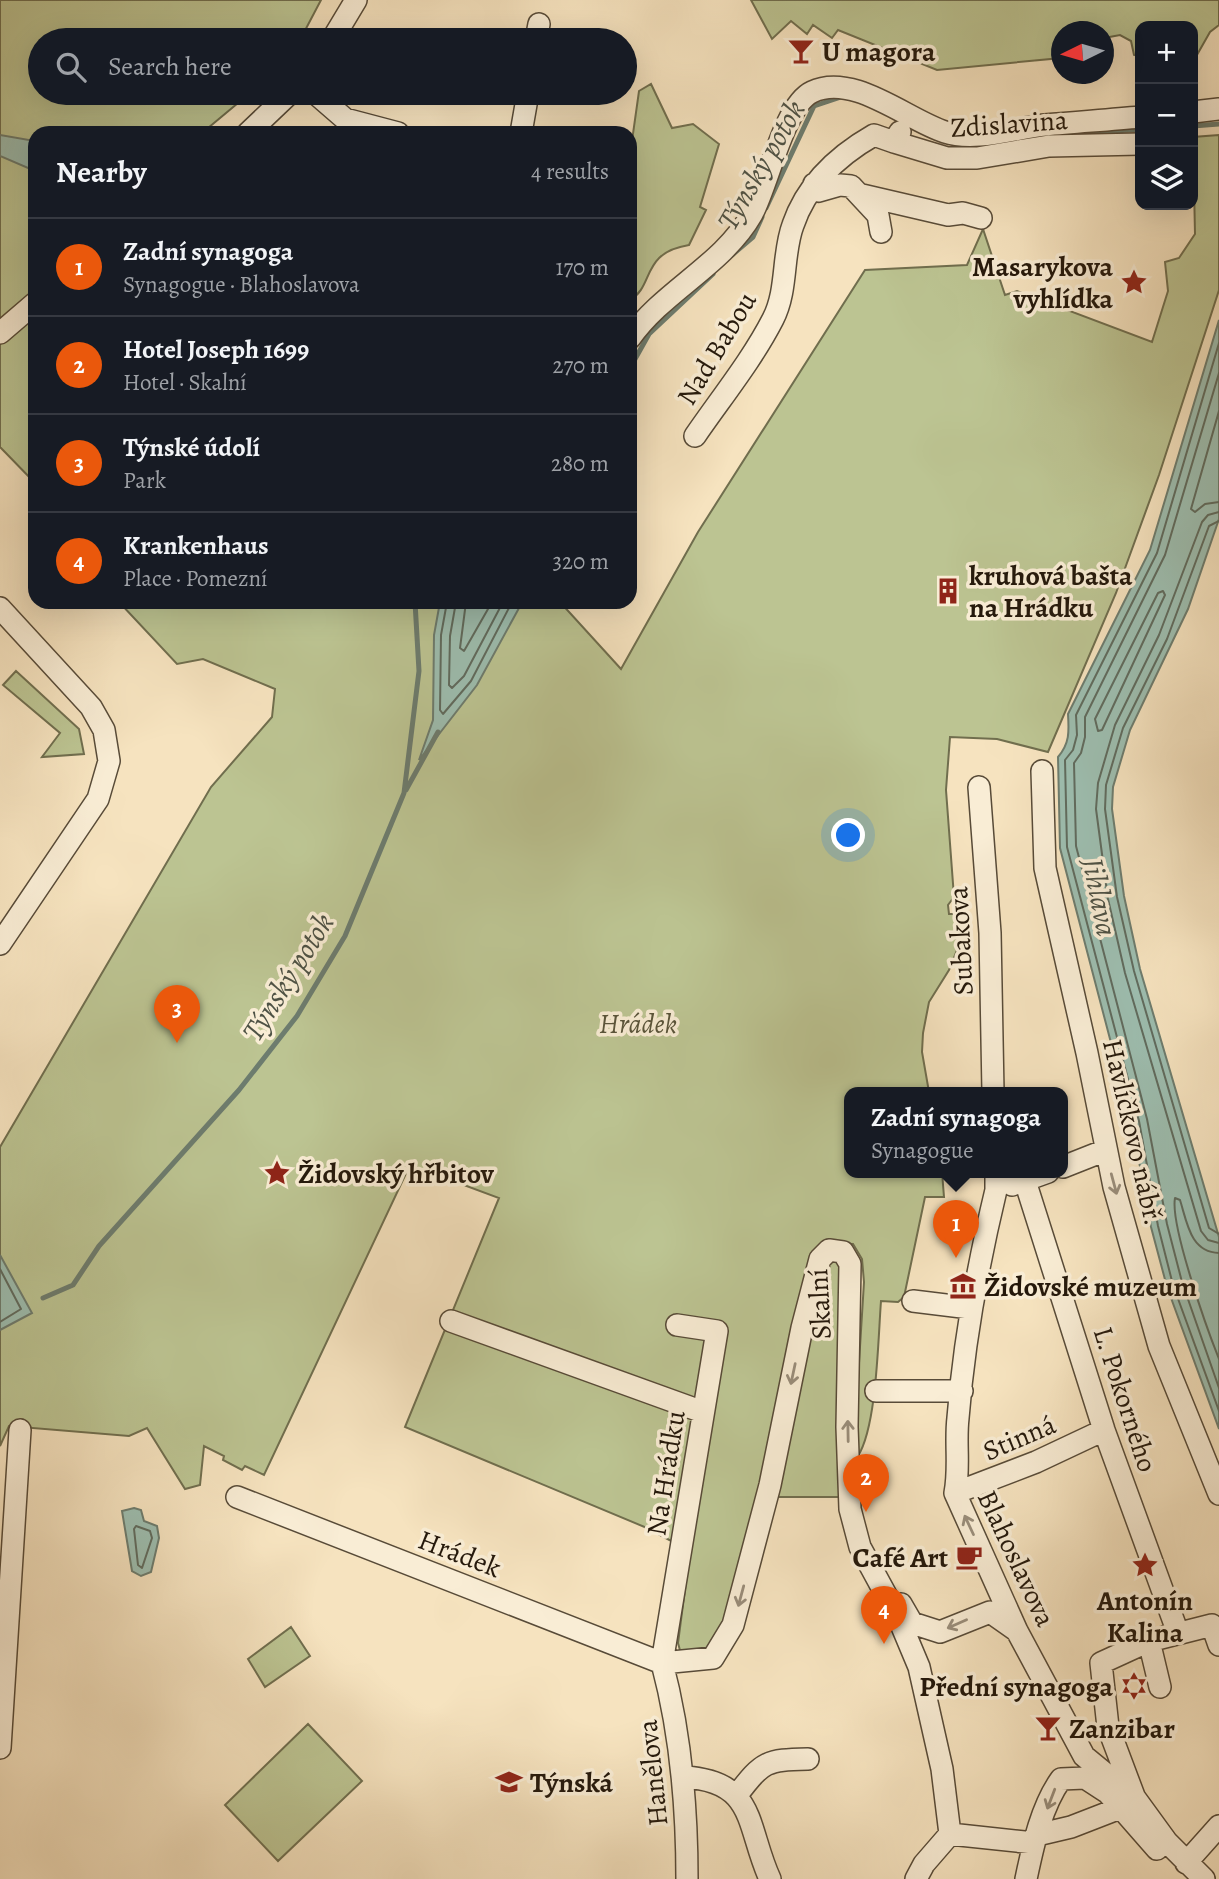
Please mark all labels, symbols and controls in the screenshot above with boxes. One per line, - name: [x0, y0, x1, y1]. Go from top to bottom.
- north arrow: [1051, 21, 1114, 84]
- map controls: [1135, 21, 1198, 210]
- button: +: [1135, 21, 1198, 84]
- search box: [28, 28, 637, 105]
- place label: U magora: [822, 33, 936, 71]
- bar icon: U magora: [786, 36, 816, 66]
- icon: search: [52, 48, 90, 86]
- text: Search here: [108, 49, 232, 84]
- button: −: [1135, 84, 1198, 147]
- water label: Týnský potok: [708, 93, 814, 237]
- street label: Zdislavina: [949, 101, 1069, 147]
- button: layers: [1135, 147, 1198, 210]
- text: Nearby: [56, 152, 147, 192]
- text: 4 results: [531, 156, 609, 187]
- text: Zadní synagoga: [123, 234, 293, 269]
- place label: Masarykova vyhlídka: [972, 248, 1113, 318]
- text: 1: [75, 252, 83, 283]
- text: 170 m: [556, 252, 609, 283]
- place icon: Masarykova vyhlídka: [1119, 267, 1149, 297]
- text: Synagogue · Blahoslavova: [123, 269, 360, 300]
- street label: Nad Babou: [668, 284, 766, 412]
- text: Hotel Joseph 1699: [123, 332, 309, 367]
- text: 2: [73, 350, 85, 381]
- text: 270 m: [552, 350, 609, 381]
- text: Hotel · Skalní: [123, 367, 247, 398]
- text: Týnské údolí: [123, 430, 260, 465]
- text: 3: [74, 448, 84, 479]
- text: 280 m: [551, 448, 609, 479]
- text: Park: [123, 465, 166, 496]
- text: Krankenhaus: [123, 528, 269, 563]
- text: 4: [74, 546, 84, 577]
- text: 320 m: [553, 546, 609, 577]
- place label: kruhová bašta na Hrádku: [969, 557, 1133, 627]
- text: Place · Pomezní: [123, 563, 268, 594]
- building icon: kruhová bašta na Hrádku: [933, 576, 963, 606]
- your location: [831, 818, 865, 852]
- water label: Jihlava: [1073, 854, 1127, 940]
- street label: Subakova: [939, 885, 983, 996]
- water label: Týnský potok: [233, 905, 343, 1049]
- pin: 3: [154, 985, 200, 1043]
- park label: Hrádek: [599, 1005, 677, 1043]
- street label: Havlíčkovo nábř.: [1093, 1035, 1173, 1229]
- popup: [844, 1087, 1068, 1178]
- text: Zadní synagoga: [871, 1100, 1041, 1135]
- text: Synagogue: [871, 1135, 973, 1166]
- place label: Židovský hřbitov: [298, 1155, 495, 1193]
- place icon: Židovský hřbitov: [262, 1158, 292, 1188]
- one-way arrow: [1108, 1172, 1121, 1195]
- pin: 1: [933, 1200, 979, 1258]
- street label: Skalní: [799, 1267, 841, 1340]
- place label: Židovské muzeum: [984, 1268, 1197, 1306]
- museum icon: Židovské muzeum: [948, 1271, 978, 1301]
- street label: L. Pokorného: [1084, 1322, 1166, 1477]
- one-way arrow: [785, 1362, 799, 1385]
- street label: Stinná: [977, 1406, 1062, 1470]
- street label: Na Hrádku: [637, 1407, 695, 1539]
- one-way arrow: [841, 1420, 854, 1443]
- pin: 2: [843, 1454, 889, 1512]
- street label: Blahoslavova: [968, 1484, 1064, 1633]
- one-way arrow: [962, 1514, 975, 1536]
- street label: Hrádek: [413, 1521, 507, 1587]
- place label: Café Art: [852, 1539, 948, 1577]
- cafe icon: Café Art: [954, 1542, 984, 1572]
- place icon: Antonín Kalina: [1130, 1550, 1160, 1580]
- place label: Antonín Kalina: [1096, 1582, 1193, 1652]
- one-way arrow: [734, 1584, 747, 1606]
- pin: 4: [861, 1586, 907, 1644]
- one-way arrow: [947, 1618, 968, 1631]
- place label: Přední synagoga: [919, 1668, 1113, 1706]
- synagogue icon: Přední synagoga: [1119, 1671, 1149, 1701]
- place label: Zanzibar: [1069, 1710, 1175, 1748]
- bar icon: Zanzibar: [1033, 1713, 1063, 1743]
- street label: Hanělova: [629, 1718, 677, 1828]
- place label: Týnská: [530, 1764, 614, 1802]
- school or university icon: Týnská: [494, 1767, 524, 1797]
- one-way arrow: [1043, 1787, 1056, 1809]

